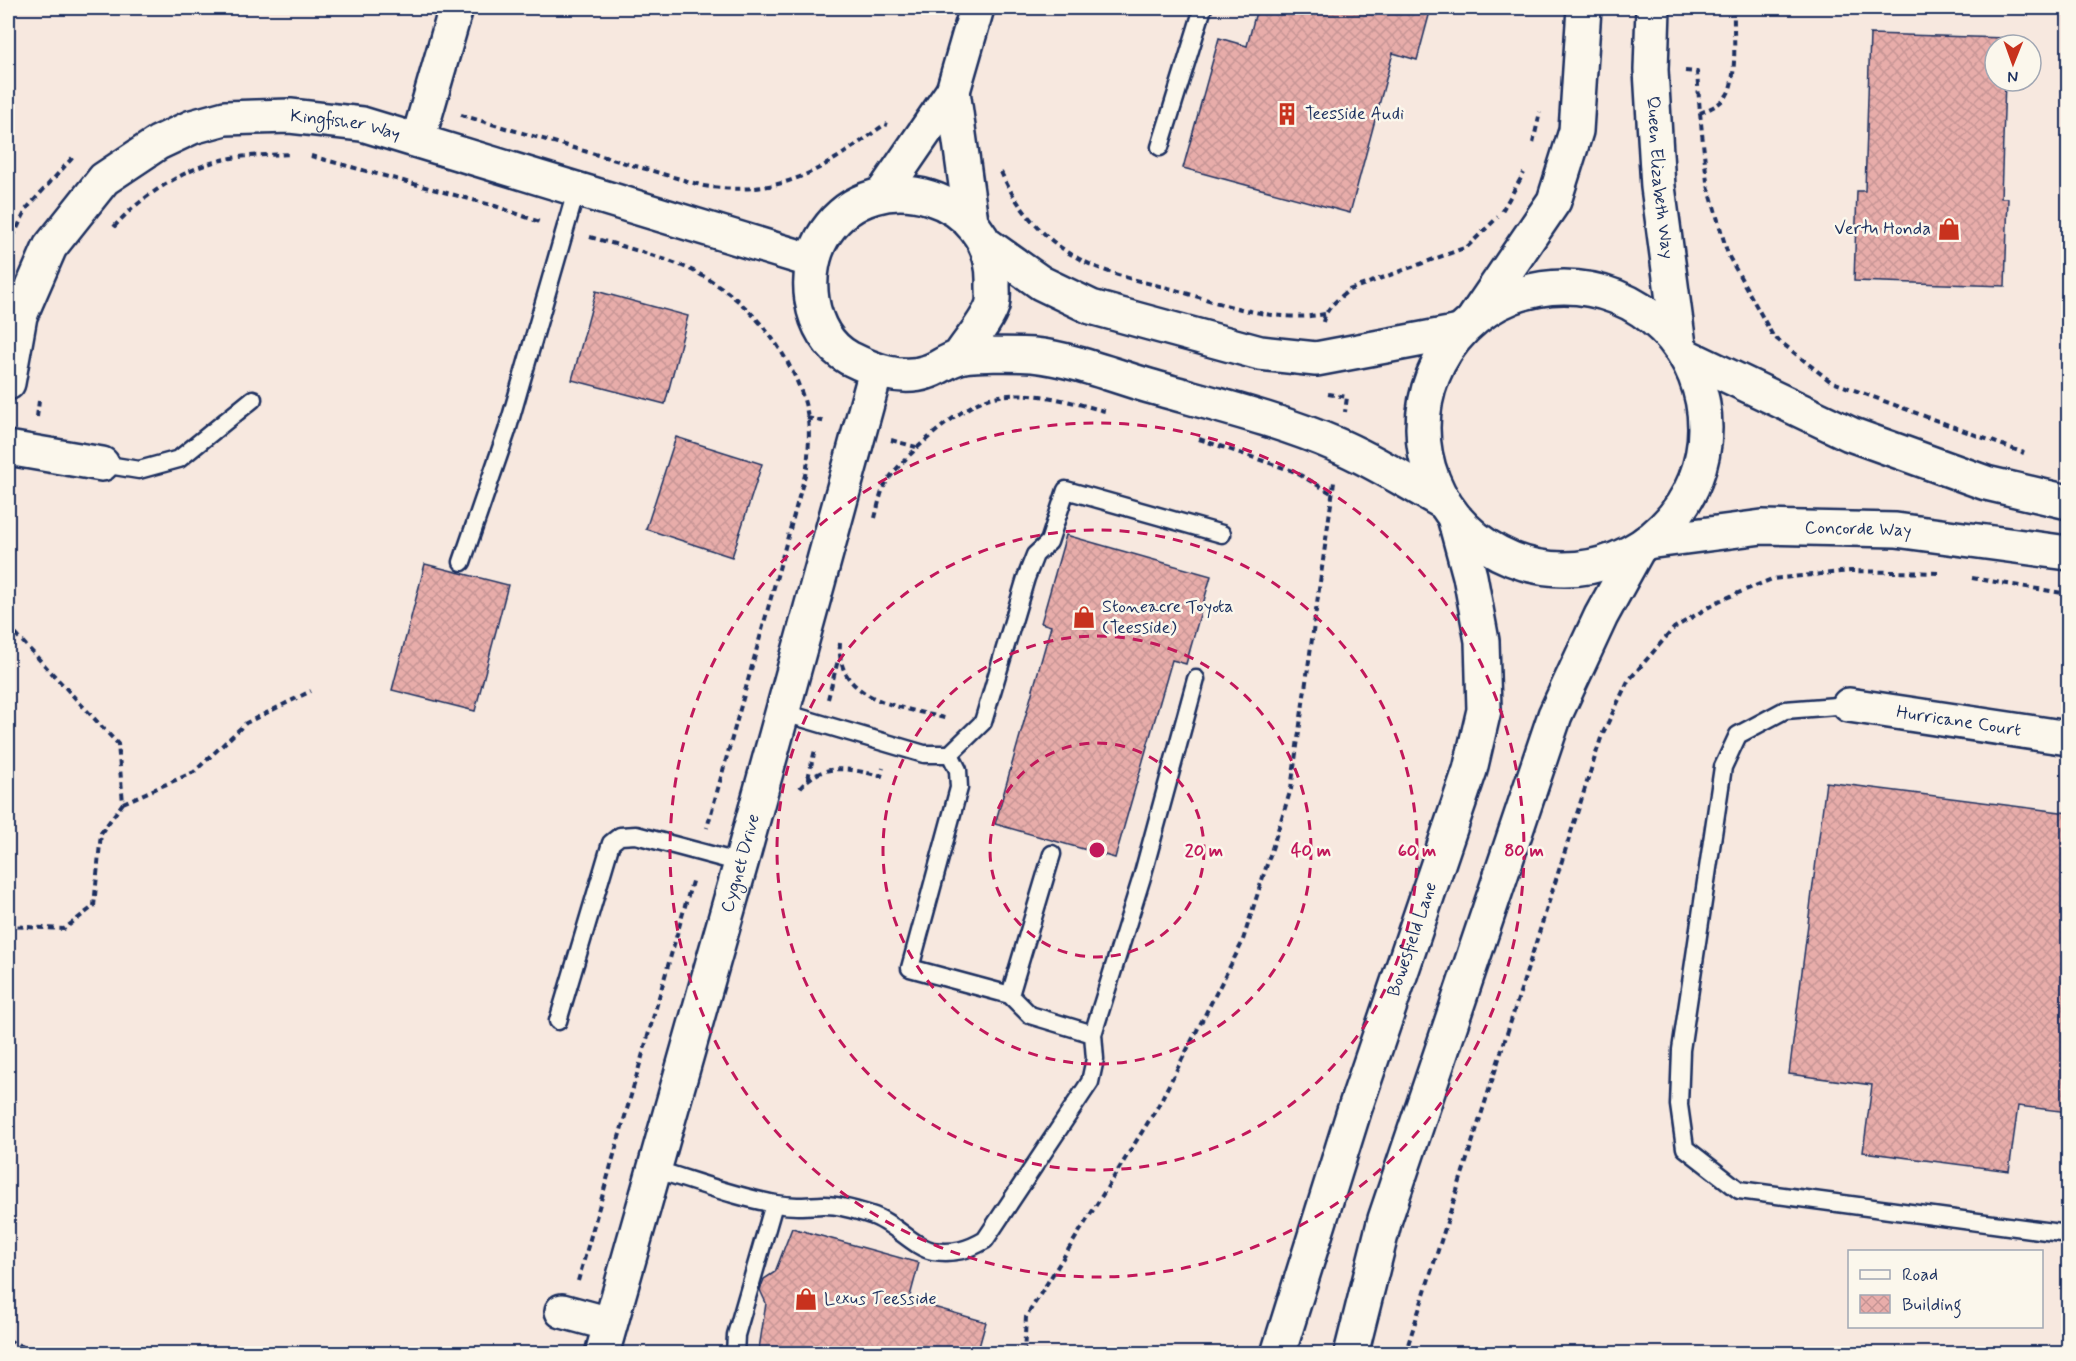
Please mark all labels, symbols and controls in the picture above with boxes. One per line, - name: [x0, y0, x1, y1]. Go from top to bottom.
- north arrow: [1983, 33, 2043, 93]
- text: N: [2007, 66, 2018, 87]
- street label: Queen Elizabeth Way: [1641, 95, 1679, 261]
- building icon: Teesside Audi: [1274, 101, 1300, 127]
- place label: Teesside Audi: [1305, 102, 1404, 126]
- street label: Kingfisher Way: [289, 104, 403, 147]
- shop icon: Vertu Honda: [1936, 216, 1962, 242]
- place label: Vertu Honda: [1834, 217, 1931, 241]
- street label: Concorde Way: [1804, 516, 1913, 544]
- place label: Stoneacre Toyota (Teesside): [1102, 595, 1233, 640]
- shop icon: Stoneacre Toyota (Teesside): [1071, 604, 1097, 630]
- street label: Hurricane Court: [1895, 700, 2023, 743]
- street label: Cygnet Drive: [716, 811, 766, 915]
- text: 20 m: [1185, 839, 1223, 863]
- text: 40 m: [1291, 839, 1331, 863]
- text: 60 m: [1398, 839, 1436, 863]
- text: 80 m: [1504, 839, 1544, 863]
- centre of rings: [1087, 840, 1107, 860]
- street label: Bowesfield Lane: [1382, 879, 1443, 1000]
- legend: [1848, 1250, 2043, 1328]
- text: Road: [1902, 1263, 1938, 1287]
- shop icon: Lexus Teesside: [793, 1286, 819, 1312]
- place label: Lexus Teesside: [824, 1287, 937, 1311]
- text: Building: [1902, 1293, 1962, 1319]

